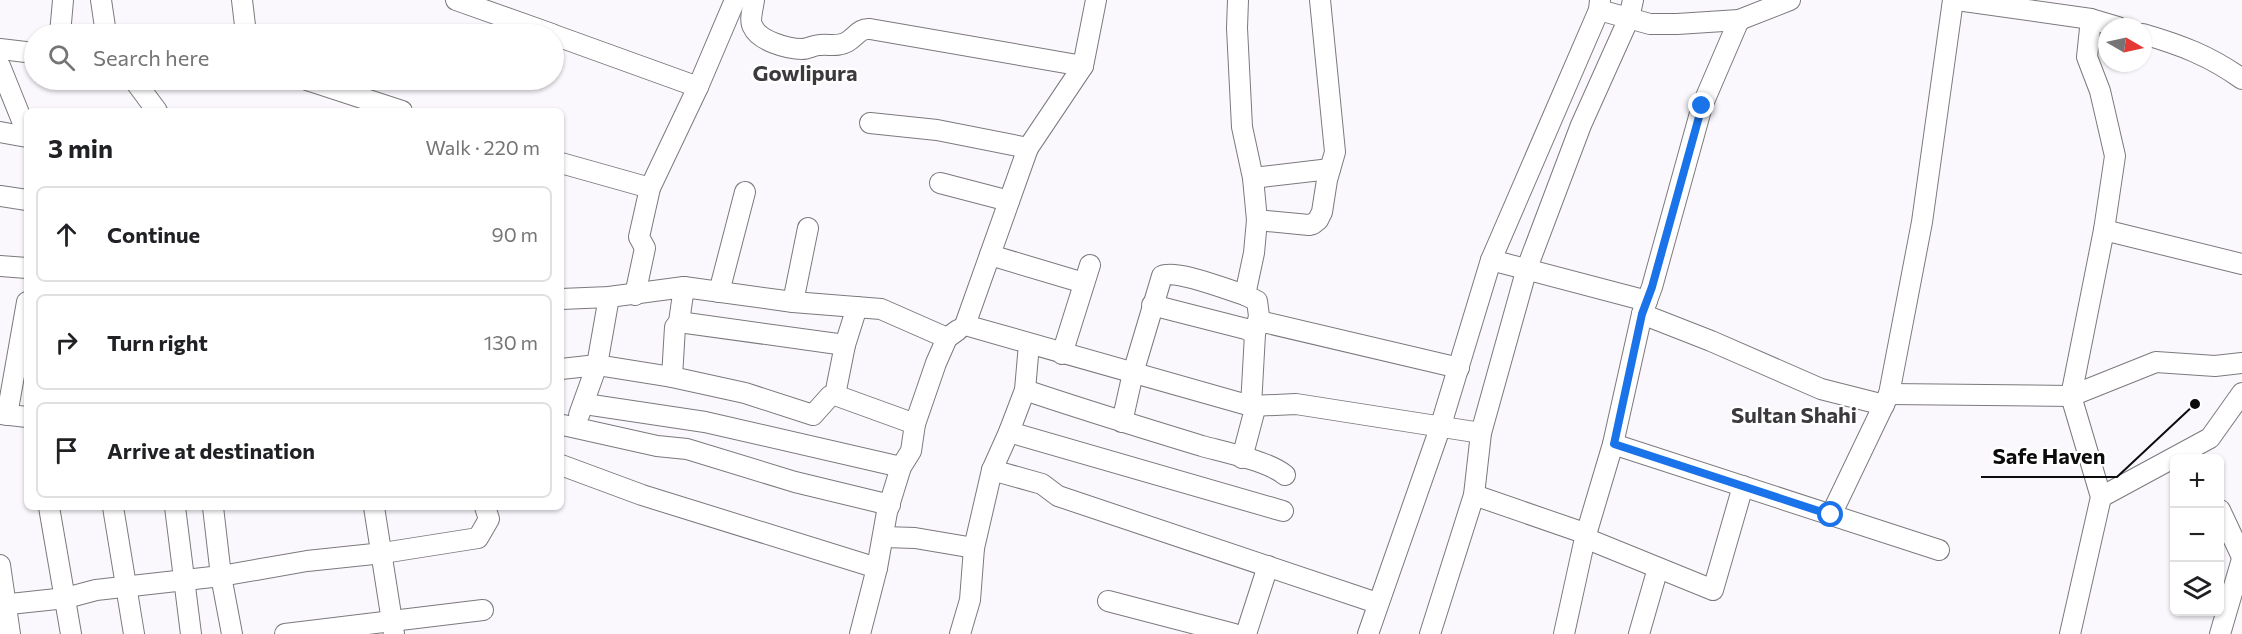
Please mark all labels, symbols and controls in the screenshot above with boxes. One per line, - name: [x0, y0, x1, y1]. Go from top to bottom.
- north arrow: [2098, 18, 2152, 72]
- search box: [24, 24, 564, 90]
- icon: search: [45, 41, 78, 74]
- text: Search here: [93, 44, 209, 71]
- district label: Gowlipura: [752, 59, 858, 86]
- route end: [1688, 92, 1714, 118]
- text: 3 min: [48, 132, 113, 163]
- text: Walk · 220 m: [425, 135, 540, 159]
- icon: ahead: [50, 218, 83, 251]
- text: Continue: [107, 221, 200, 248]
- text: 90 m: [492, 222, 538, 246]
- icon: right: [50, 326, 83, 359]
- text: Turn right: [107, 329, 208, 356]
- text: 130 m: [484, 330, 538, 354]
- district label: Sultan Shahi: [1731, 401, 1857, 428]
- icon: arrive: [50, 434, 83, 467]
- text: Arrive at destination: [107, 437, 315, 464]
- callout: Safe Haven: [1981, 437, 2117, 477]
- text: Safe Haven: [1993, 442, 2105, 469]
- map controls: [2170, 454, 2224, 616]
- button: +: [2170, 454, 2224, 508]
- route start: [1817, 501, 1843, 527]
- button: −: [2170, 508, 2224, 562]
- button: layers: [2170, 562, 2224, 616]

